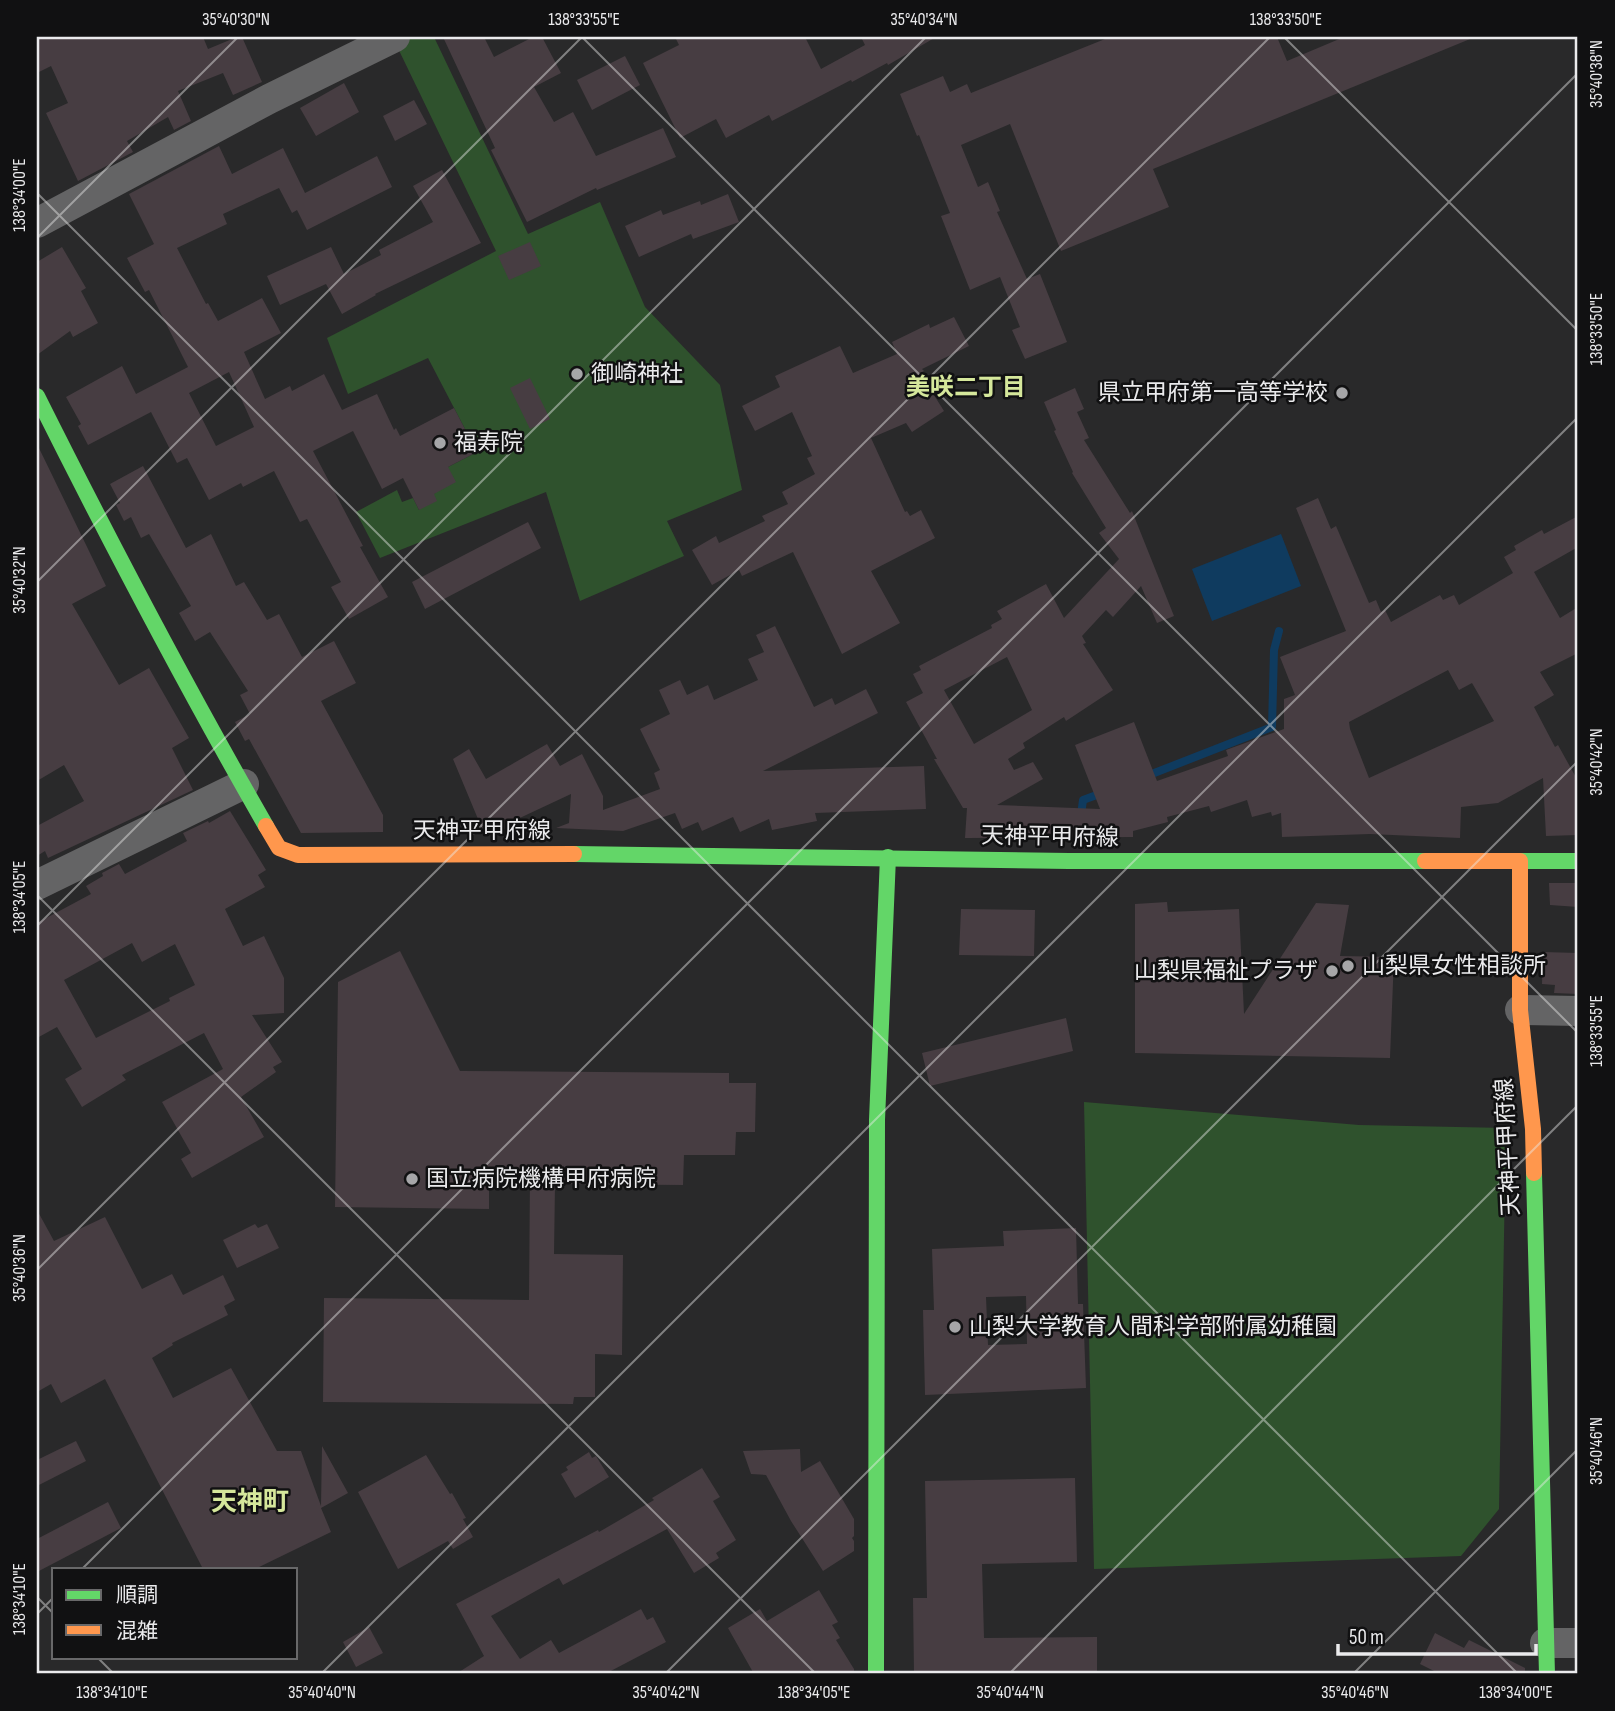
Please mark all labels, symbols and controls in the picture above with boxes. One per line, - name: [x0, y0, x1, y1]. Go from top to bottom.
- text: 35°40'30"N: [202, 9, 270, 30]
- text: 138°33'55"E: [548, 9, 620, 30]
- text: 35°40'34"N: [890, 9, 958, 30]
- text: 138°33'50"E: [1250, 9, 1322, 30]
- text: 35°40'38"N: [1586, 40, 1607, 108]
- text: 138°34'00"E: [9, 158, 30, 232]
- text: 138°33'50"E: [1586, 293, 1607, 365]
- place label: 御崎神社: [591, 360, 683, 388]
- marker: 御崎神社: [569, 366, 585, 382]
- district label: 美咲二丁目: [906, 373, 1026, 402]
- place label: 県立甲府第一高等学校: [1098, 379, 1328, 407]
- marker: 県立甲府第一高等学校: [1334, 385, 1350, 401]
- place label: 福寿院: [454, 429, 523, 457]
- marker: 福寿院: [432, 435, 448, 451]
- text: 35°40'32"N: [9, 546, 30, 614]
- text: 35°40'42"N: [1586, 728, 1607, 796]
- street label: 天神平甲府線: [413, 817, 551, 845]
- street label: 天神平甲府線: [981, 822, 1119, 852]
- text: 138°34'05"E: [9, 861, 30, 933]
- place label: 山梨県女性相談所: [1362, 952, 1546, 980]
- place label: 山梨県福祉プラザ: [1134, 957, 1318, 985]
- marker: 山梨県女性相談所: [1340, 958, 1356, 974]
- marker: 山梨県福祉プラザ: [1324, 963, 1340, 979]
- text: 138°33'55"E: [1586, 995, 1607, 1067]
- street label: 天神平甲府線: [1490, 1077, 1526, 1217]
- place label: 国立病院機構甲府病院: [426, 1165, 656, 1193]
- marker: 国立病院機構甲府病院: [404, 1171, 420, 1187]
- text: 35°40'36"N: [9, 1234, 30, 1302]
- place label: 山梨大学教育人間科学部附属幼稚園: [969, 1313, 1337, 1341]
- marker: 山梨大学教育人間科学部附属幼稚園: [947, 1319, 963, 1335]
- text: 35°40'46"N: [1586, 1417, 1607, 1485]
- district label: 天神町: [211, 1487, 289, 1518]
- text: 138°34'10"E: [9, 1563, 30, 1635]
- legend: [52, 1568, 298, 1658]
- text: 順調: [116, 1583, 158, 1608]
- scale bar: [1338, 1613, 1536, 1657]
- text: 混雑: [116, 1619, 158, 1644]
- text: 50 m: [1349, 1625, 1384, 1650]
- text: 138°34'10"E: [76, 1682, 148, 1703]
- text: 35°40'40"N: [288, 1682, 356, 1703]
- text: 35°40'42"N: [632, 1682, 700, 1703]
- text: 138°34'05"E: [778, 1682, 850, 1703]
- text: 35°40'44"N: [976, 1682, 1044, 1703]
- text: 35°40'46"N: [1321, 1682, 1389, 1703]
- text: 138°34'00"E: [1479, 1682, 1553, 1703]

